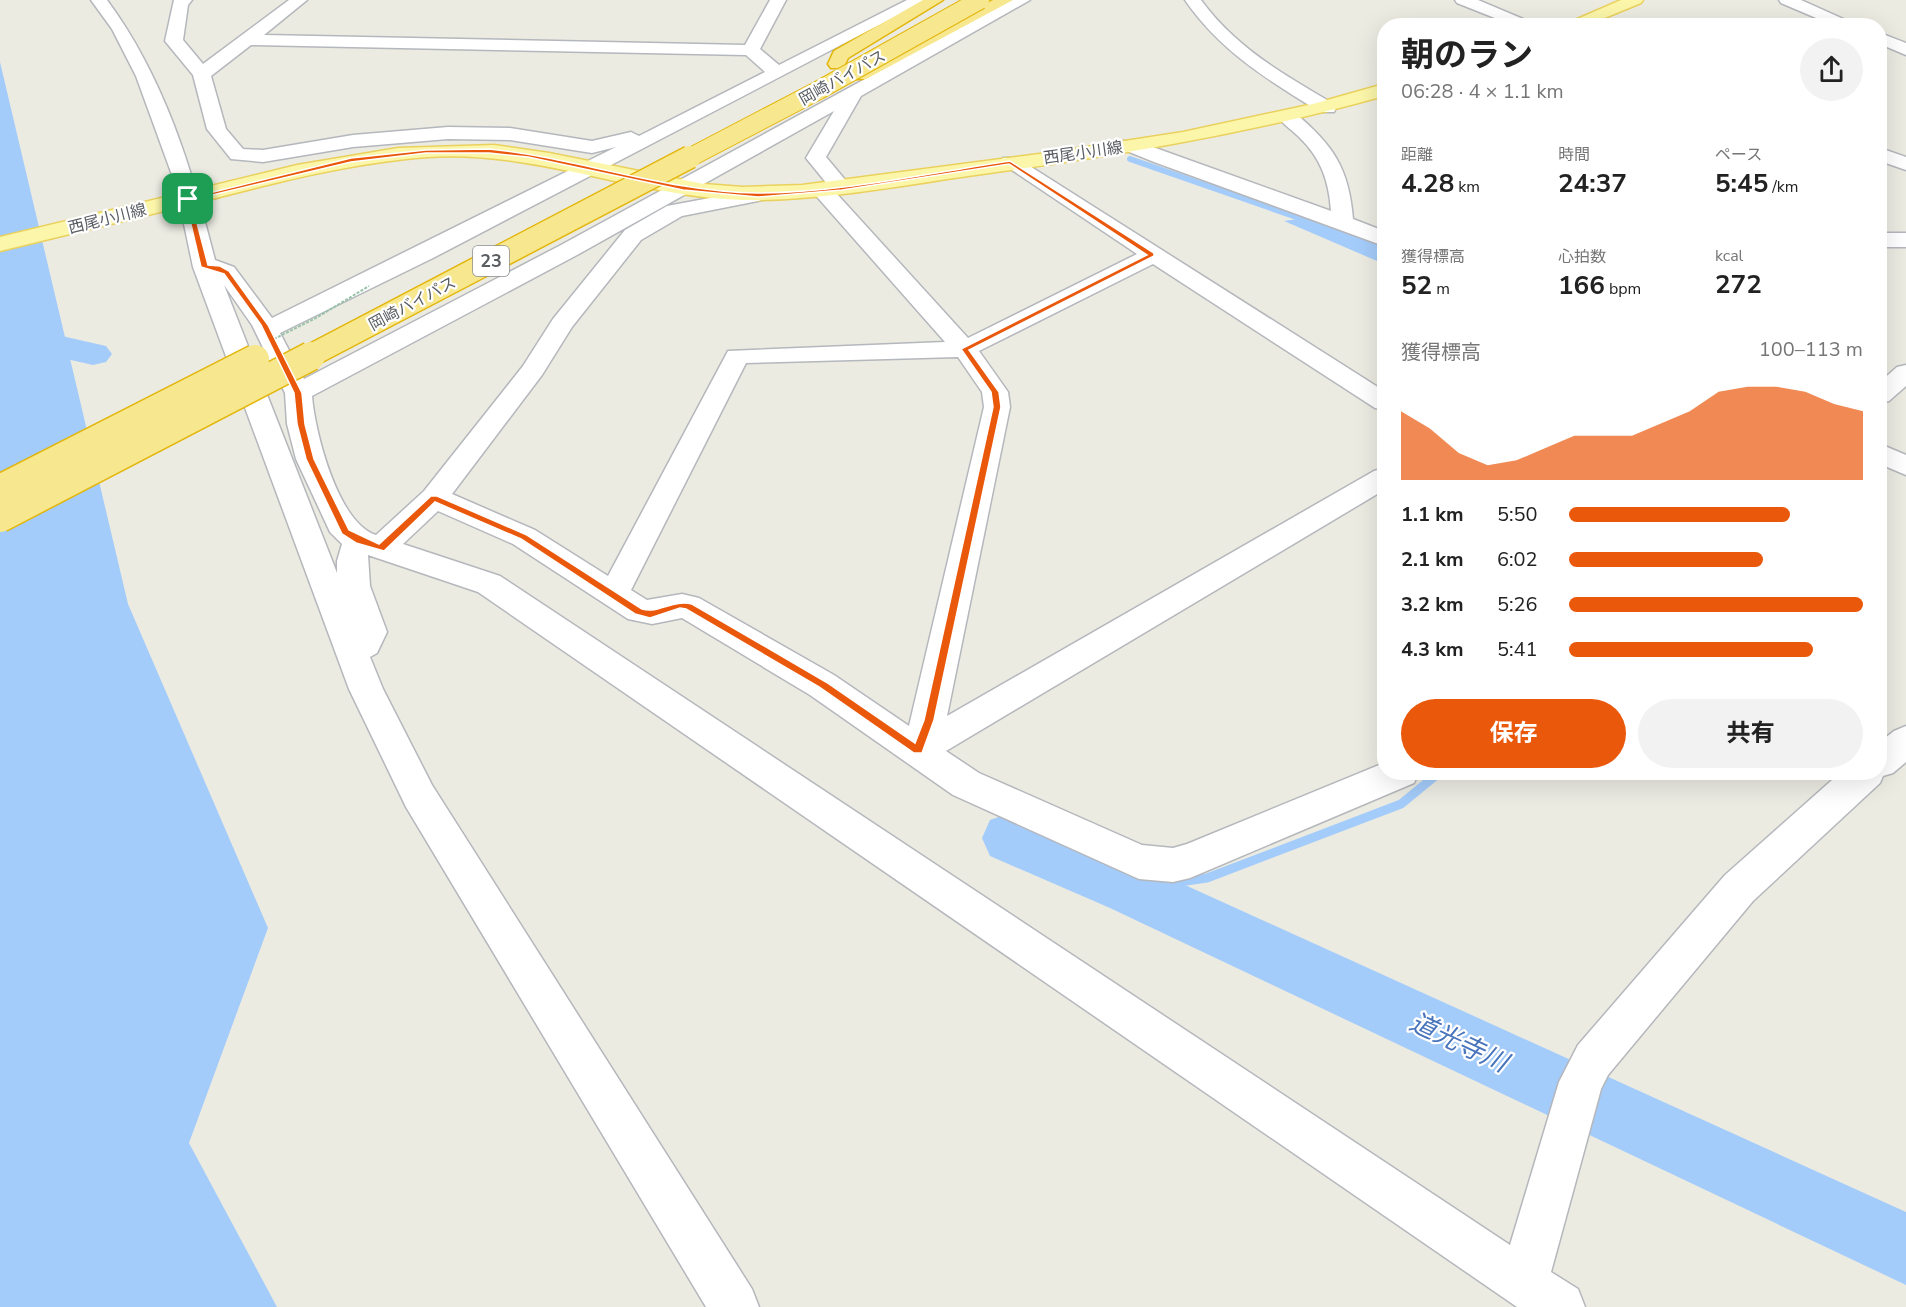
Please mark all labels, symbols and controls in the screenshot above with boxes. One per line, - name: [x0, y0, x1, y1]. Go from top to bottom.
- text: 朝のラン: [1401, 33, 1533, 78]
- button: share: [1800, 38, 1863, 101]
- street label: 岡崎バイパス: [795, 45, 890, 111]
- text: 06:28 · 4 × 1.1 km: [1401, 78, 1564, 105]
- street label: 西尾小川線: [1042, 137, 1124, 169]
- text: 距離: [1401, 144, 1433, 166]
- text: 時間: [1558, 144, 1590, 166]
- text: ペース: [1715, 144, 1762, 166]
- text: 4.28: [1401, 166, 1454, 201]
- text: 24:37: [1558, 166, 1627, 201]
- text: 5:45: [1715, 166, 1768, 201]
- pin: [162, 173, 213, 224]
- text: km: [1454, 176, 1480, 198]
- text: /km: [1768, 176, 1799, 198]
- icon: arrive: [171, 182, 204, 215]
- street label: 西尾小川線: [66, 199, 149, 239]
- text: kcal: [1715, 245, 1743, 267]
- road number: 23: [473, 246, 509, 276]
- text: 獲得標高: [1401, 246, 1465, 268]
- text: 心拍数: [1558, 246, 1606, 268]
- text: 272: [1715, 267, 1762, 302]
- text: 52: [1401, 268, 1432, 303]
- text: 166: [1558, 268, 1605, 303]
- street label: 岡崎バイパス: [365, 272, 460, 336]
- text: m: [1432, 278, 1450, 300]
- text: bpm: [1605, 278, 1641, 300]
- text: 100–113 m: [1759, 336, 1863, 363]
- text: 獲得標高: [1401, 339, 1481, 366]
- text: 1.1 km: [1401, 501, 1464, 528]
- text: 5:50: [1497, 501, 1538, 528]
- text: 2.1 km: [1401, 546, 1464, 573]
- text: 6:02: [1497, 546, 1538, 573]
- text: 3.2 km: [1401, 591, 1464, 618]
- text: 5:26: [1497, 591, 1538, 618]
- text: 4.3 km: [1401, 636, 1464, 663]
- text: 5:41: [1497, 636, 1538, 663]
- button: 保存: [1401, 699, 1626, 768]
- button: 共有: [1638, 699, 1863, 768]
- water label: 道光寺川: [1404, 1005, 1516, 1082]

